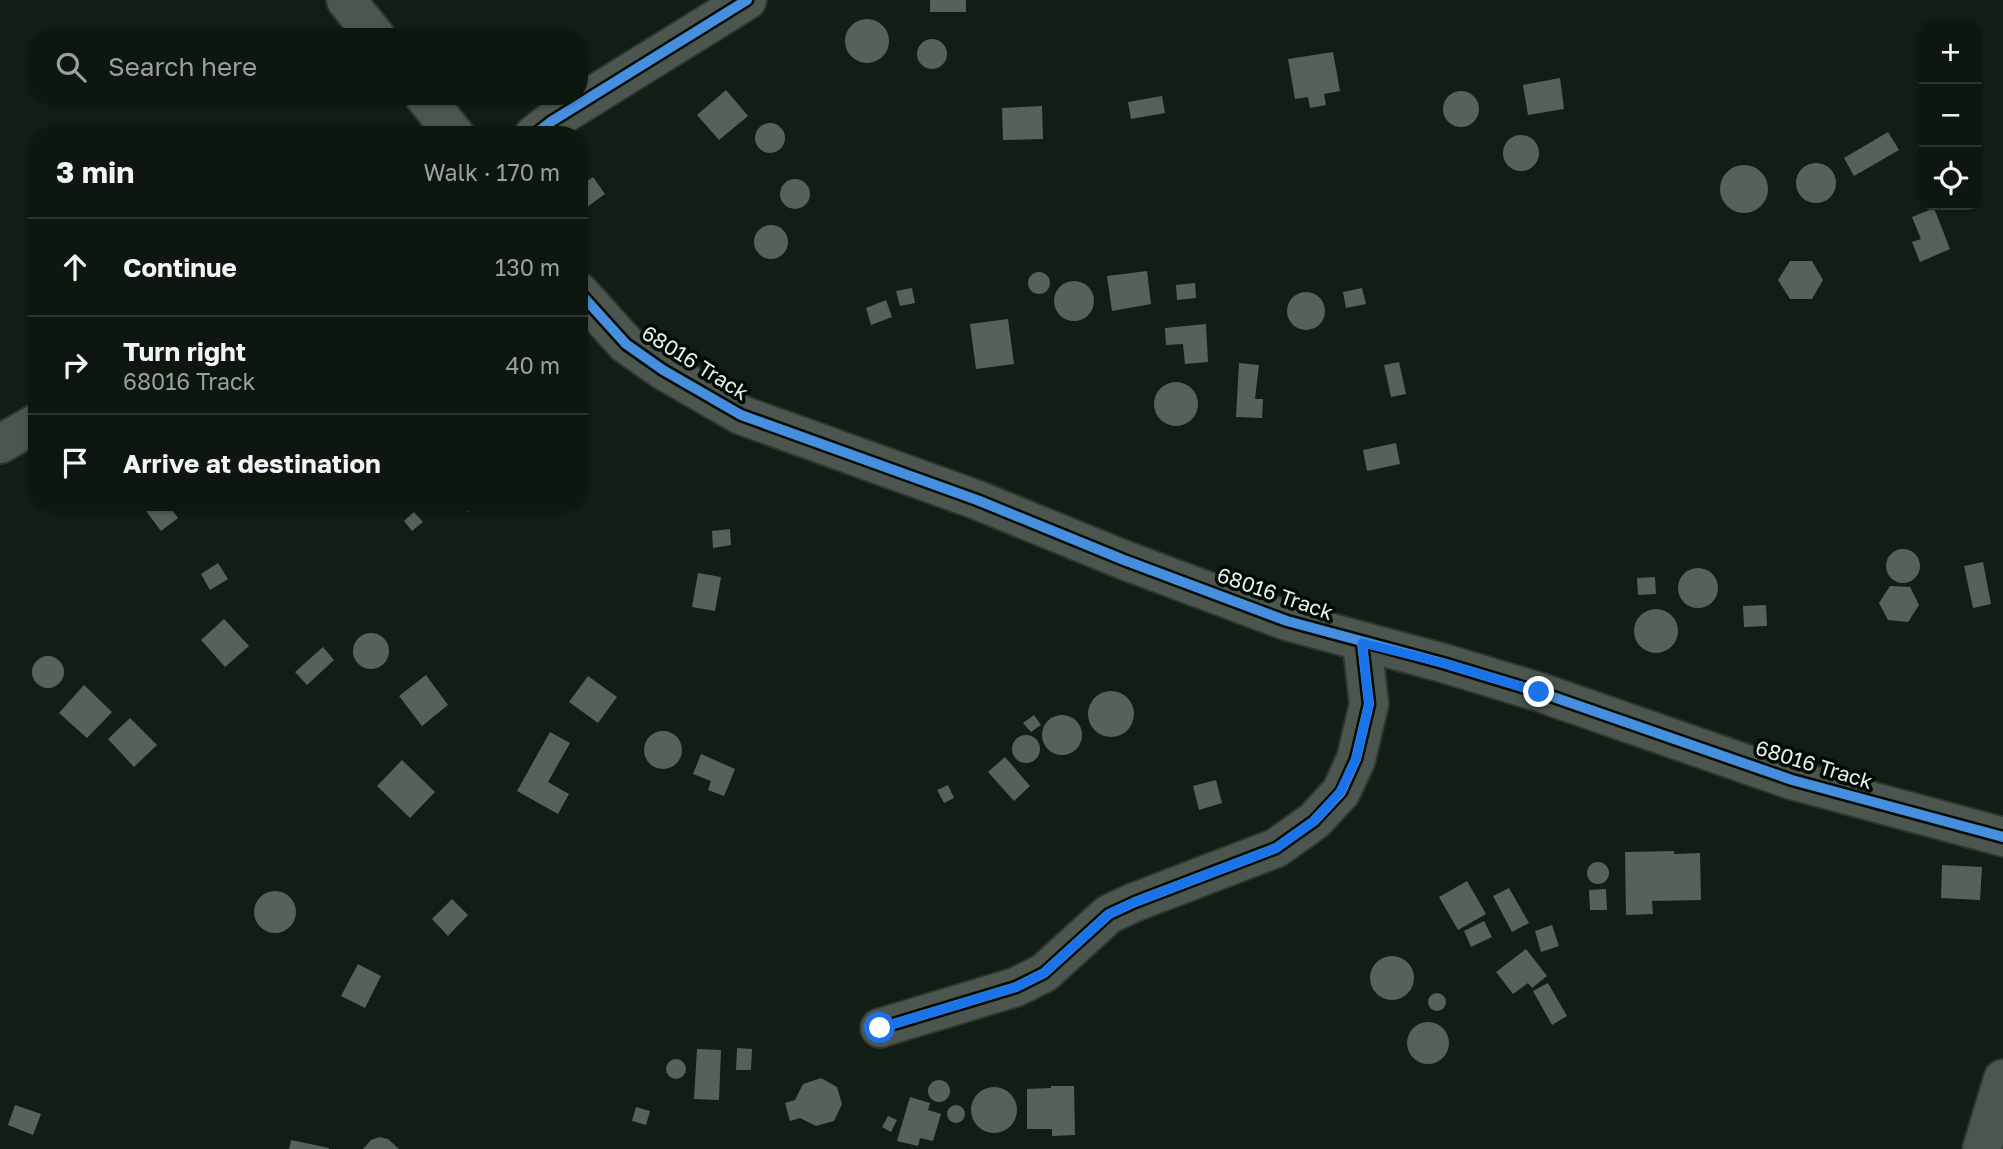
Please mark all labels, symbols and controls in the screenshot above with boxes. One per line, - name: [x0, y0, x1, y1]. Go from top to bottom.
- map controls: [1919, 21, 1982, 210]
- button: +: [1919, 21, 1982, 84]
- search box: [28, 28, 588, 105]
- icon: search: [52, 48, 90, 86]
- text: Search here: [108, 51, 257, 82]
- button: −: [1919, 84, 1982, 147]
- button: locate: [1919, 147, 1982, 210]
- text: 3 min: [56, 154, 134, 190]
- text: Walk · 170 m: [423, 158, 560, 186]
- icon: ahead: [56, 248, 94, 286]
- text: Continue: [123, 252, 237, 283]
- text: 130 m: [495, 253, 560, 281]
- street label: 68016 Track: [637, 319, 754, 405]
- text: Turn right: [123, 336, 246, 367]
- icon: right: [56, 346, 94, 384]
- text: 40 m: [506, 351, 560, 379]
- text: 68016 Track: [123, 367, 255, 395]
- icon: arrive: [56, 444, 94, 482]
- text: Arrive at destination: [123, 448, 381, 479]
- street label: 68016 Track: [1214, 561, 1337, 625]
- route end: [1523, 676, 1554, 707]
- street label: 68016 Track: [1753, 734, 1876, 794]
- route start: [864, 1012, 895, 1043]

